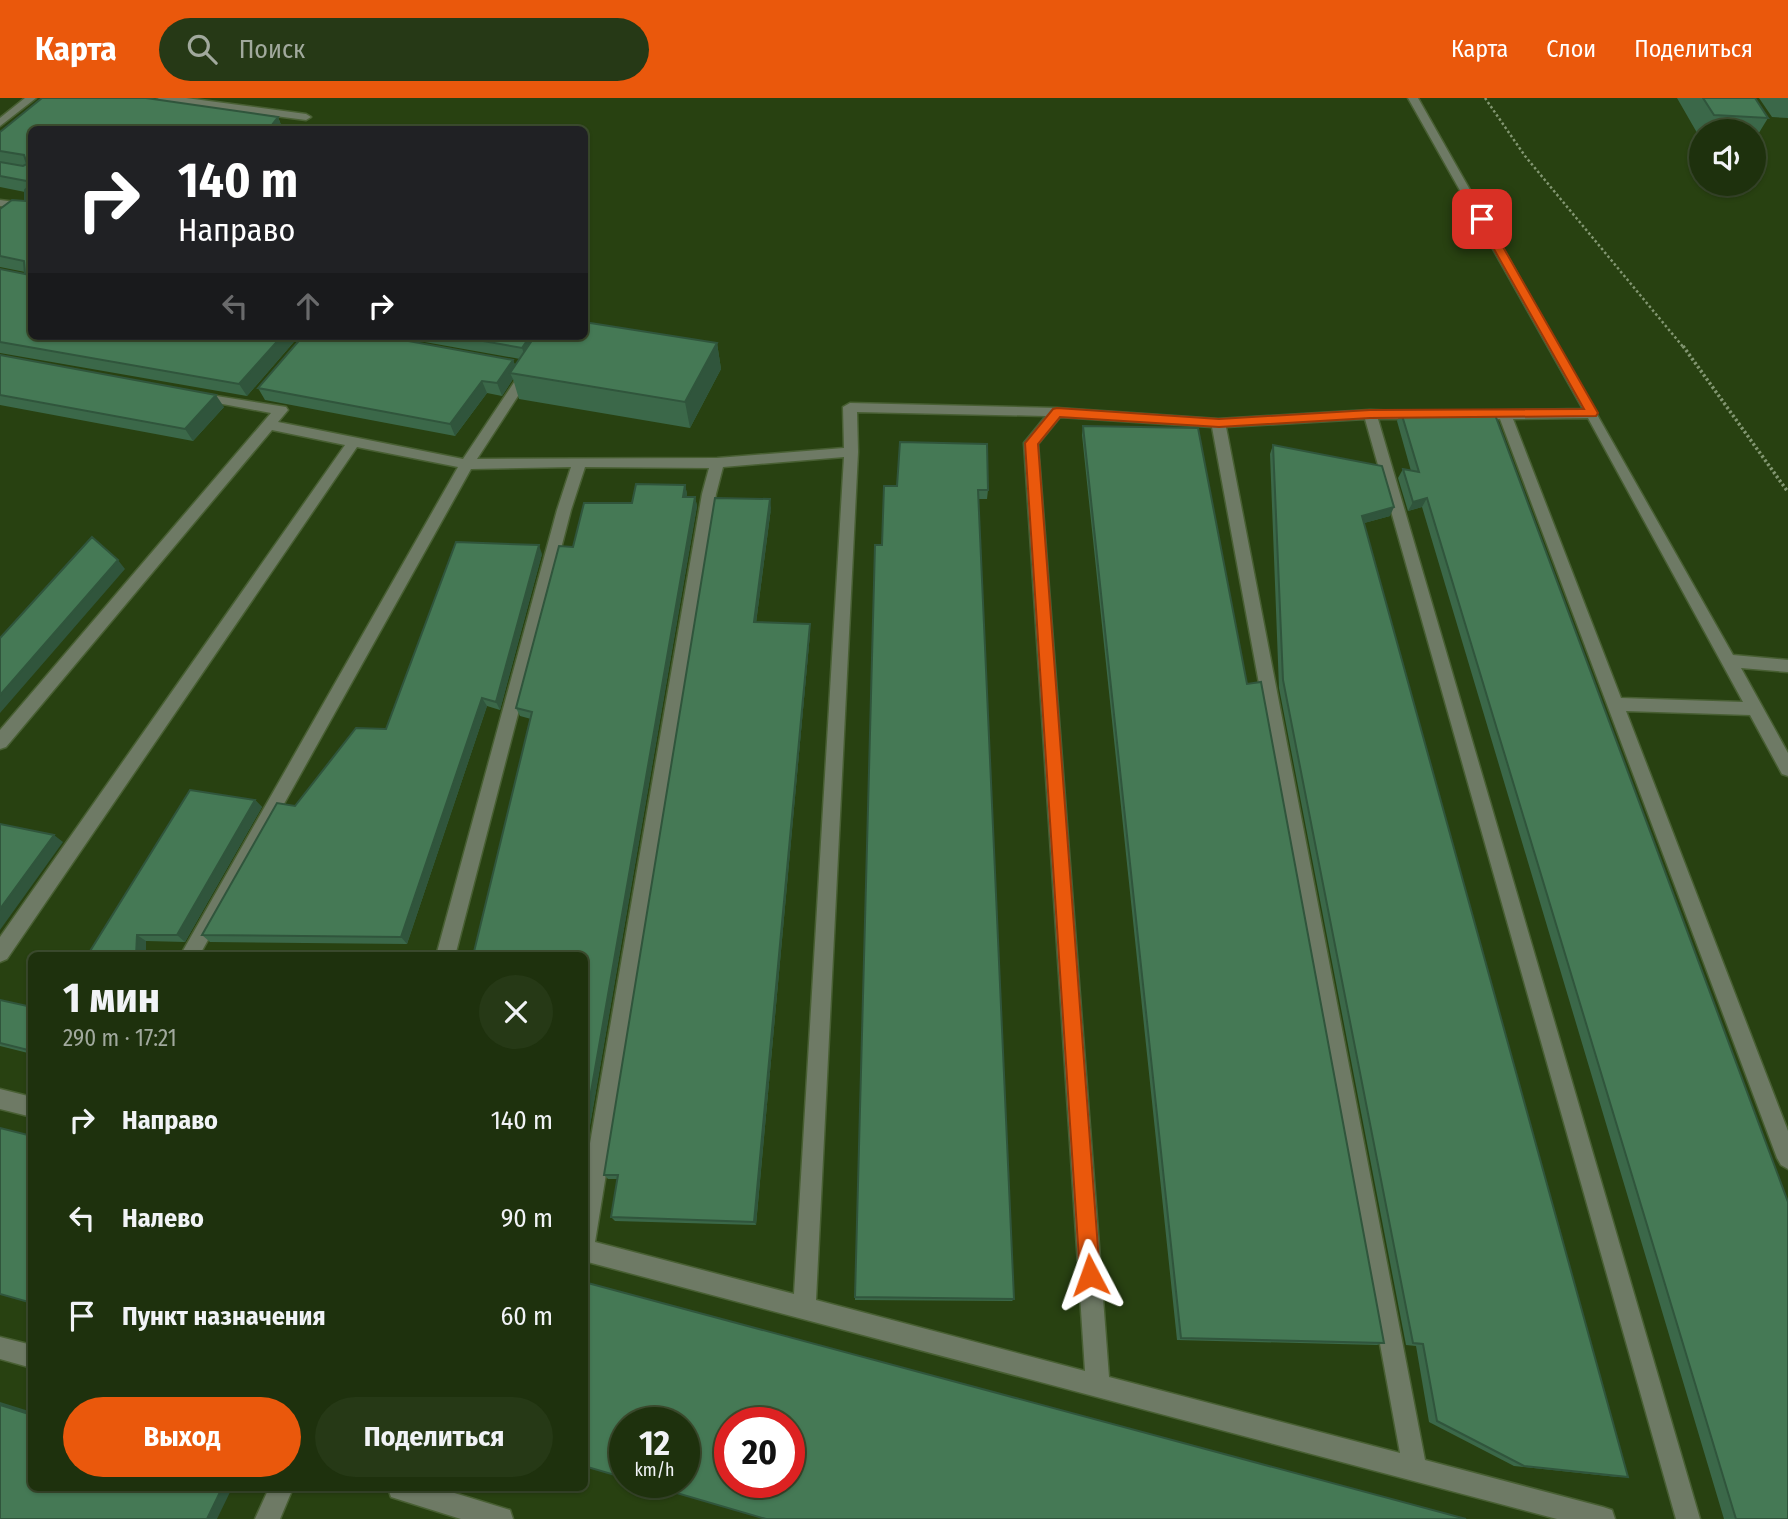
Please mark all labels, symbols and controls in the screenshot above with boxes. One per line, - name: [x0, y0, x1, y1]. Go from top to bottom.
- search box: [159, 18, 649, 81]
- text: Карта: [35, 29, 117, 69]
- icon: search: [183, 30, 221, 68]
- text: Поиск: [239, 34, 305, 65]
- text: Карта: [1451, 35, 1508, 63]
- text: Слои: [1546, 35, 1596, 63]
- text: Поделиться: [1634, 35, 1753, 63]
- map controls: [1689, 119, 1766, 196]
- button: sound: [1689, 119, 1766, 196]
- text: 140 m: [178, 151, 298, 210]
- icon: right: [63, 154, 154, 245]
- pin: [1452, 189, 1512, 249]
- icon: arrive: [1463, 200, 1501, 238]
- text: Направо: [178, 211, 295, 249]
- icon: left: [216, 287, 254, 325]
- icon: ahead: [289, 287, 327, 325]
- icon: right: [362, 287, 400, 325]
- text: 1 мин: [63, 973, 160, 1023]
- button: close: [479, 975, 553, 1049]
- text: 290 m · 17:21: [63, 1024, 177, 1052]
- icon: right: [63, 1101, 101, 1139]
- text: Направо: [122, 1105, 218, 1136]
- text: 140 m: [491, 1105, 553, 1136]
- icon: left: [63, 1199, 101, 1237]
- text: Налево: [122, 1203, 204, 1234]
- text: 90 m: [501, 1203, 553, 1234]
- position arrow: [1053, 1238, 1127, 1312]
- icon: arrive: [63, 1297, 101, 1335]
- text: Пункт назначения: [122, 1301, 326, 1332]
- text: 60 m: [500, 1301, 553, 1332]
- button: Выход: [63, 1397, 301, 1477]
- button: Поделиться: [315, 1397, 553, 1477]
- speed limit sign: 20: [714, 1407, 805, 1498]
- text: 12: [639, 1422, 670, 1464]
- text: km/h: [634, 1459, 675, 1481]

